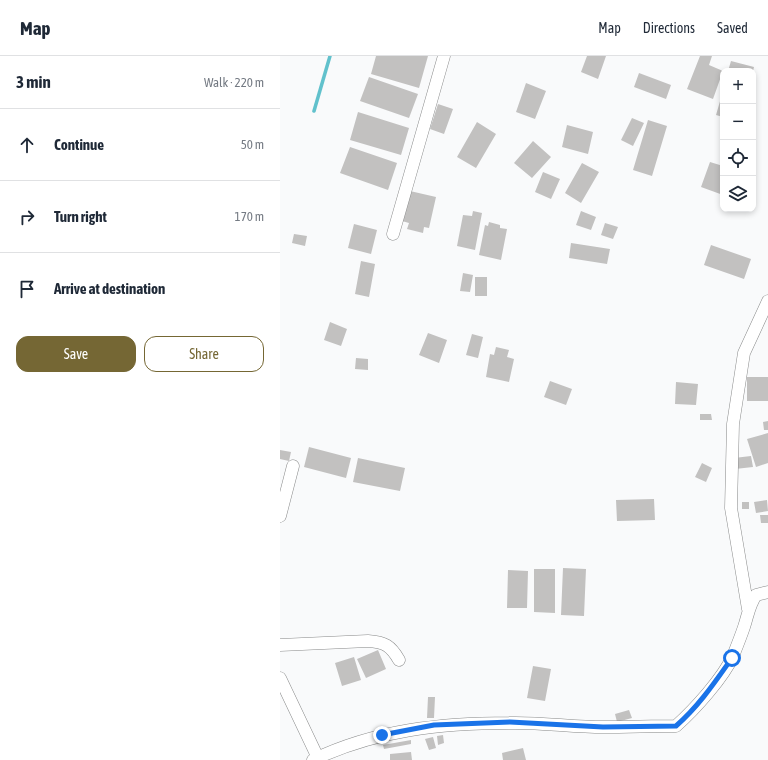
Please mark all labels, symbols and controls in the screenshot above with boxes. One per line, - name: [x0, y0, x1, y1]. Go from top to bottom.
- text: Map: [20, 17, 51, 39]
- text: Map: [598, 20, 621, 36]
- text: Directions: [643, 20, 695, 36]
- text: Saved: [717, 20, 748, 36]
- map controls: [720, 68, 756, 212]
- button: +: [720, 68, 756, 104]
- text: 3 min: [16, 72, 51, 92]
- text: Walk · 220 m: [204, 75, 264, 90]
- button: −: [720, 104, 756, 140]
- icon: ahead: [16, 134, 38, 156]
- text: Continue: [54, 136, 104, 153]
- text: 50 m: [241, 137, 264, 152]
- button: locate: [720, 140, 756, 176]
- button: layers: [720, 176, 756, 212]
- icon: right: [16, 206, 38, 228]
- text: Turn right: [54, 208, 107, 225]
- text: 170 m: [235, 209, 264, 224]
- icon: arrive: [16, 278, 38, 300]
- text: Arrive at destination: [54, 280, 165, 297]
- button: Save: [16, 336, 136, 372]
- button: Share: [144, 336, 264, 372]
- route start: [723, 649, 741, 667]
- route end: [373, 726, 391, 744]

